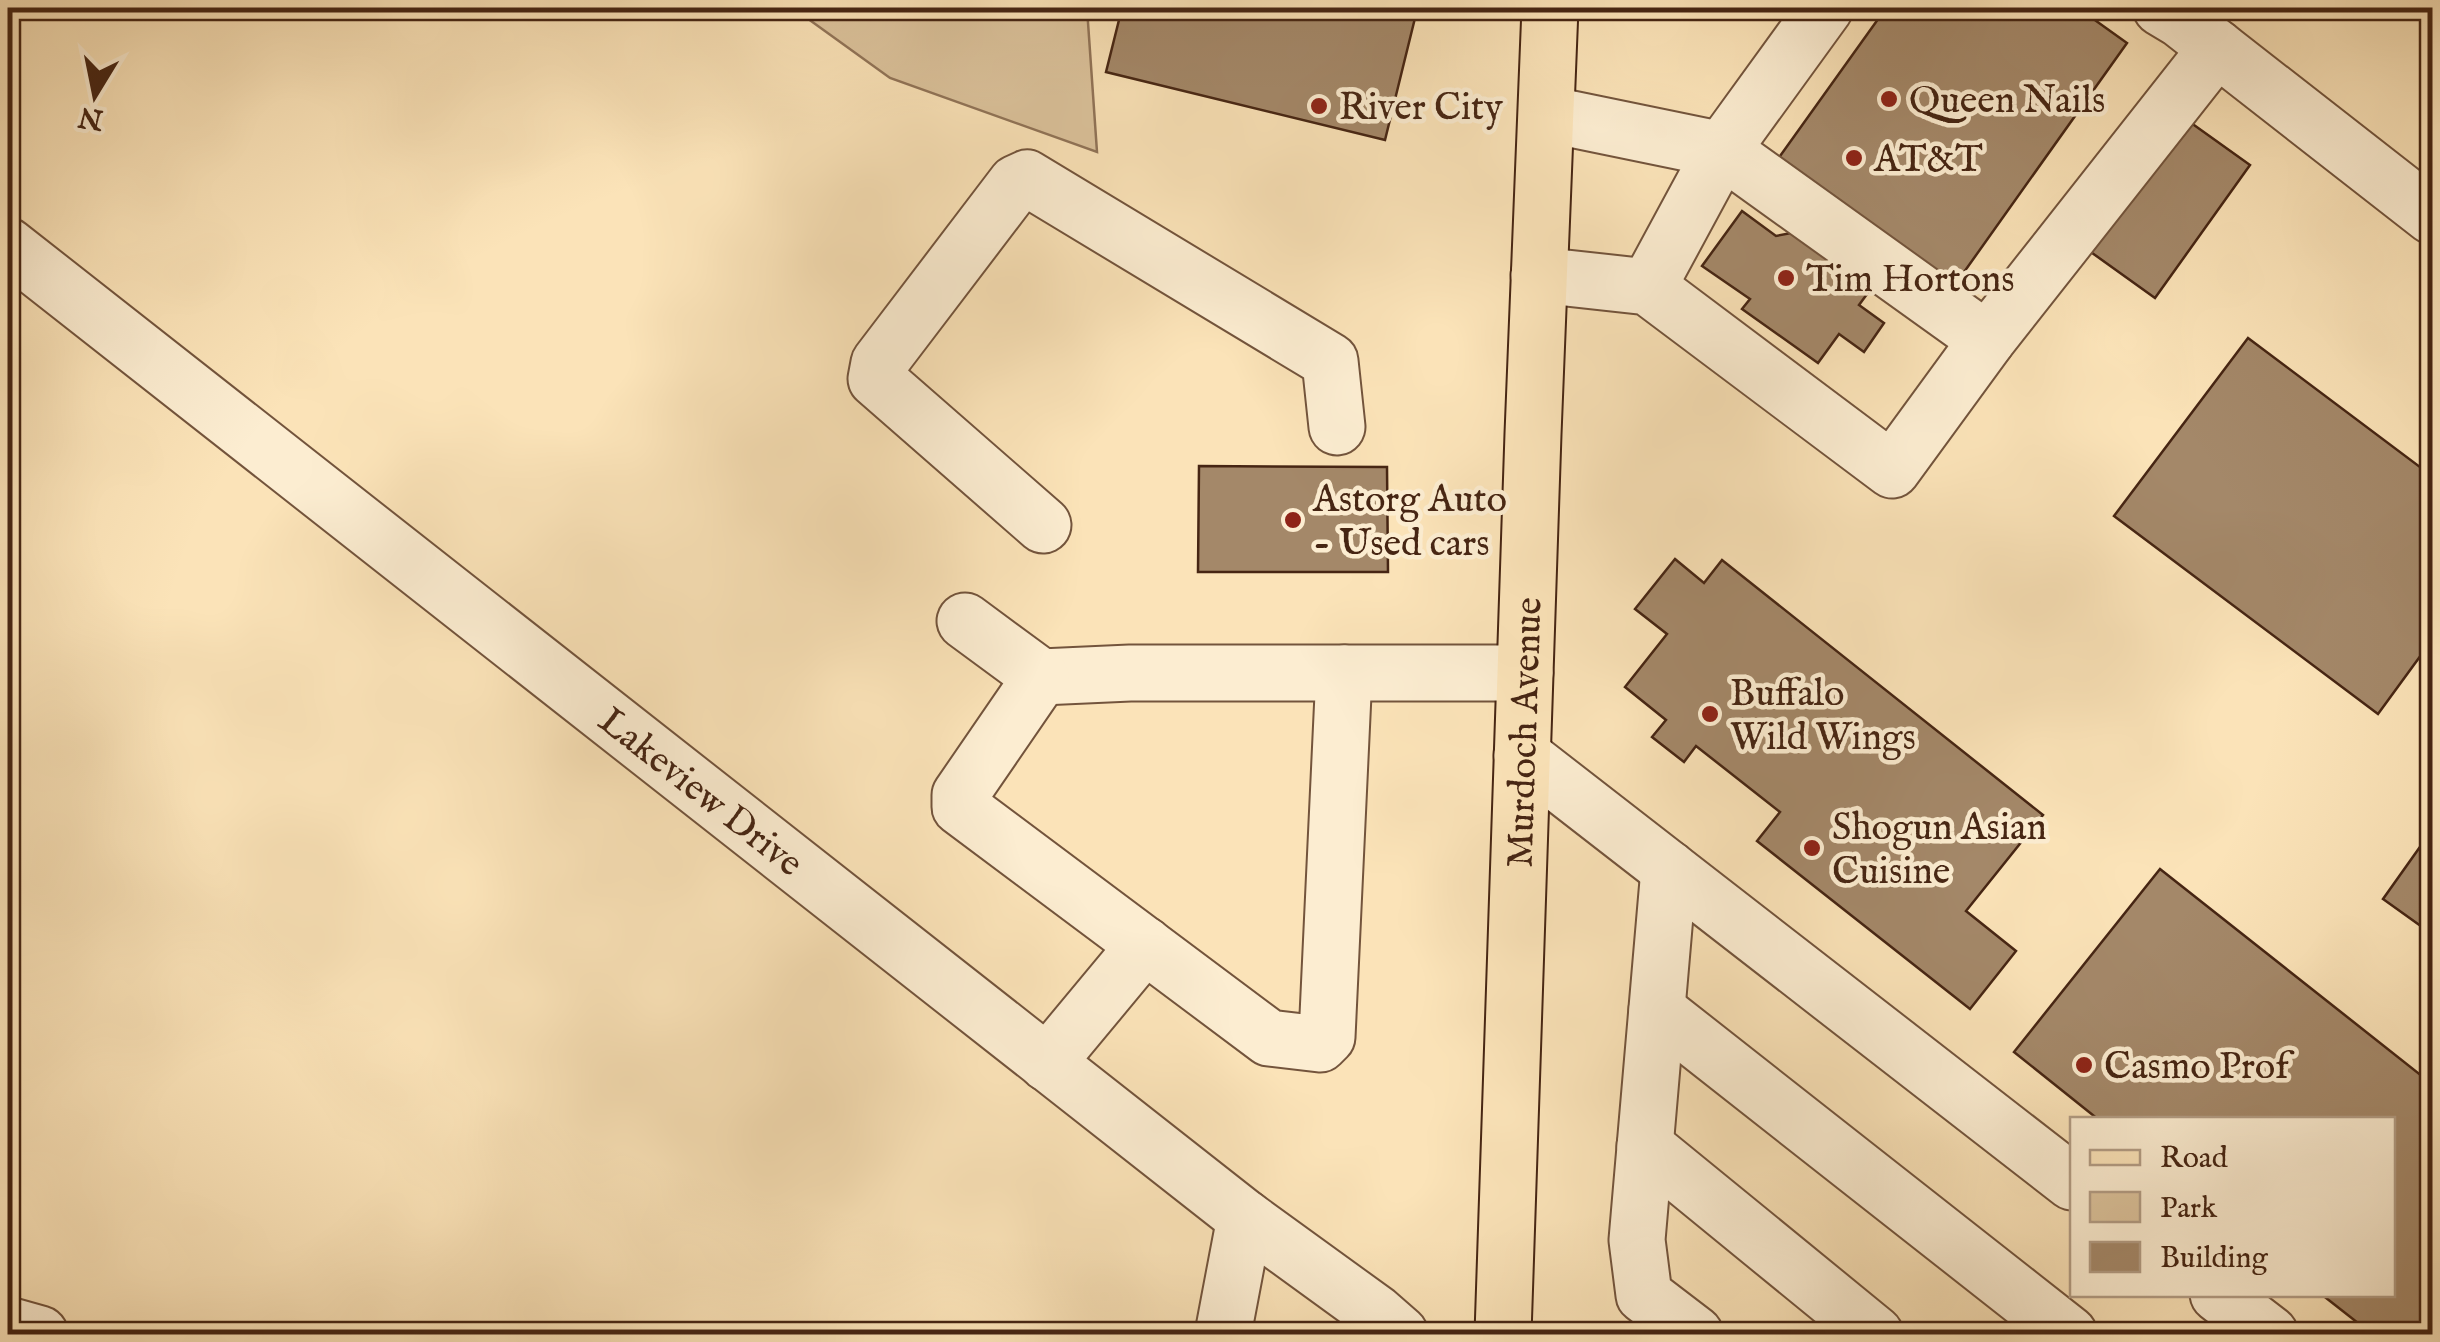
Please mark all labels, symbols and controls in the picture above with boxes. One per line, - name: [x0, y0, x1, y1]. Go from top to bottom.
- north arrow: [45, 45, 145, 145]
- place label: Queen Nails: [1909, 78, 2105, 126]
- place label: River City: [1339, 85, 1503, 133]
- marker: Queen Nails: [1878, 88, 1900, 110]
- marker: River City: [1308, 95, 1330, 117]
- text: N: [76, 98, 107, 137]
- place label: AT&T: [1873, 137, 1983, 185]
- marker: AT&T: [1843, 147, 1865, 169]
- place label: Tim Hortons: [1806, 257, 2015, 305]
- marker: Tim Hortons: [1775, 267, 1797, 289]
- place label: Astorg Auto - Used cars: [1312, 477, 1507, 569]
- marker: Astorg Auto - Used cars: [1282, 509, 1304, 531]
- street label: Murdoch Avenue: [1498, 596, 1555, 869]
- place label: Buffalo Wild Wings: [1730, 671, 1916, 763]
- street label: Lakeview Drive: [588, 698, 812, 889]
- marker: Buffalo Wild Wings: [1699, 703, 1721, 725]
- place label: Shogun Asian Cuisine: [1832, 805, 2047, 897]
- marker: Shogun Asian Cuisine: [1801, 837, 1823, 859]
- place label: Casmo Prof: [2104, 1044, 2295, 1092]
- marker: Casmo Prof: [2073, 1054, 2095, 1076]
- legend: [2070, 1117, 2395, 1297]
- text: Road: [2160, 1140, 2229, 1178]
- text: Park: [2160, 1190, 2218, 1228]
- text: Building: [2160, 1240, 2269, 1278]

